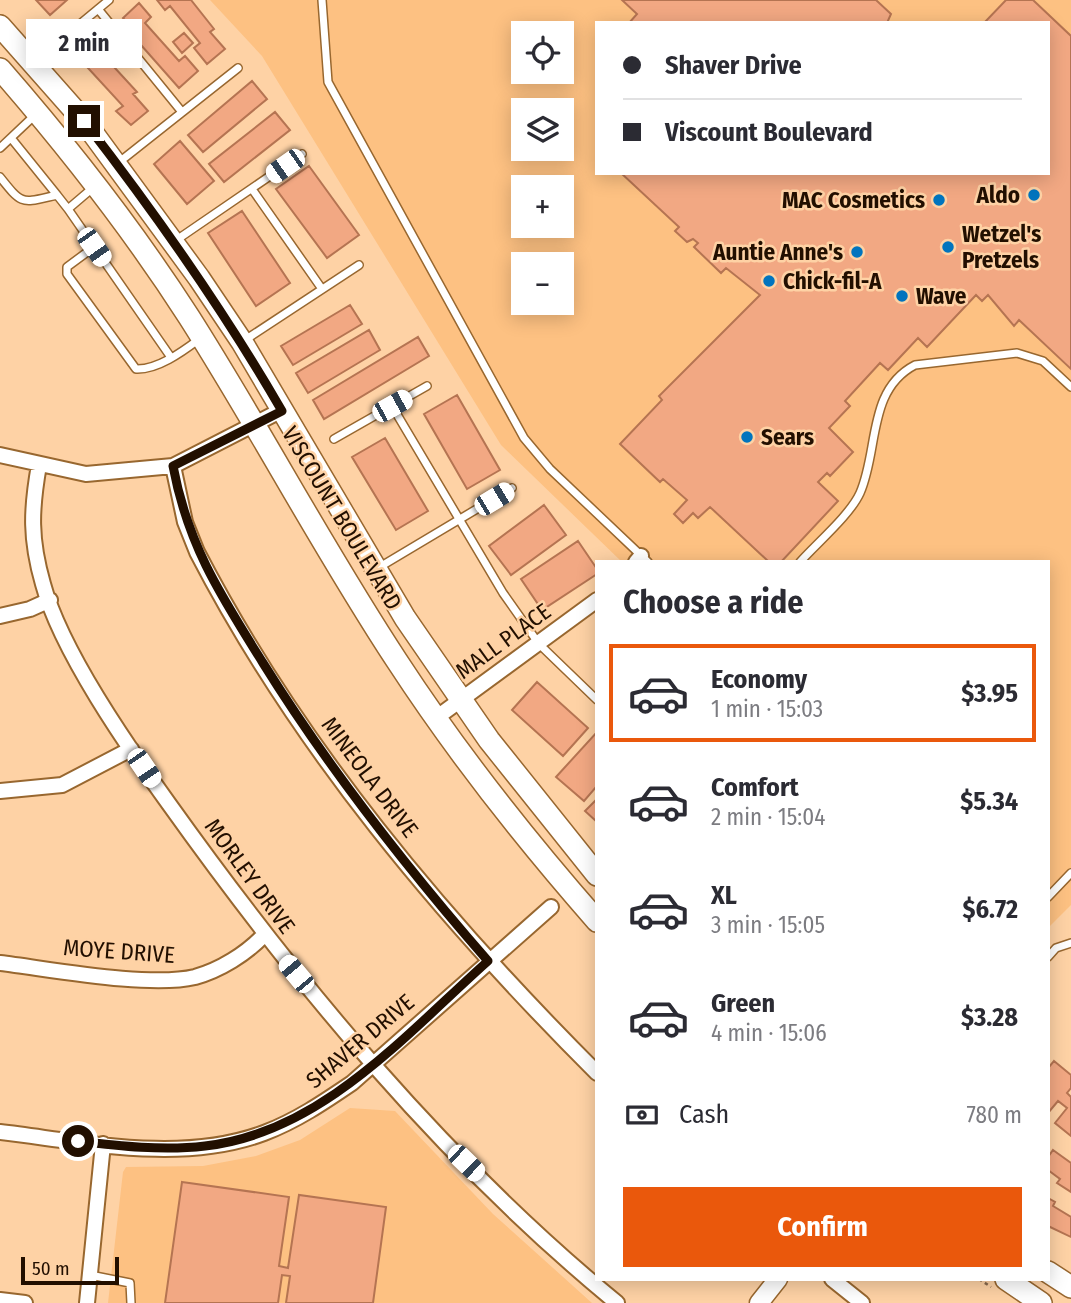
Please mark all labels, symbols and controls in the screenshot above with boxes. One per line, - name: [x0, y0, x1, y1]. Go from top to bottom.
- callout: 2 min: [26, 19, 142, 68]
- map controls: [511, 21, 574, 315]
- button: locate: [511, 21, 574, 84]
- text: 2 min: [59, 29, 110, 57]
- text: Shaver Drive: [665, 50, 802, 81]
- button: layers: [511, 98, 574, 161]
- route end: [68, 105, 100, 137]
- text: Viscount Boulevard: [665, 117, 873, 148]
- car: [262, 145, 309, 187]
- button: +: [511, 175, 574, 238]
- place label: Aldo: [976, 181, 1020, 209]
- place label: MAC Cosmetics: [782, 186, 925, 214]
- marker: Aldo: [1026, 187, 1042, 203]
- marker: MAC Cosmetics: [931, 192, 947, 208]
- place label: Wetzel's Pretzels: [962, 220, 1041, 274]
- car: [74, 224, 115, 270]
- place label: Auntie Anne's: [712, 238, 843, 266]
- marker: Wetzel's Pretzels: [940, 239, 956, 255]
- marker: Auntie Anne's: [849, 244, 865, 260]
- button: −: [511, 252, 574, 315]
- place label: Chick-fil-A: [783, 267, 882, 295]
- marker: Chick-fil-A: [761, 273, 777, 289]
- place label: Wave: [916, 282, 967, 310]
- marker: Wave: [894, 288, 910, 304]
- car: [369, 387, 416, 425]
- street label: VISCOUNT BOULEVARD: [276, 421, 408, 615]
- place label: Sears: [761, 423, 814, 451]
- marker: Sears: [739, 429, 755, 445]
- car: [471, 479, 518, 519]
- text: Choose a ride: [623, 583, 804, 621]
- street label: MALL PLACE: [450, 597, 556, 685]
- icon: car: [627, 662, 690, 725]
- text: Economy: [711, 664, 807, 695]
- text: $3.95: [961, 678, 1018, 709]
- text: 1 min · 15:03: [711, 695, 823, 723]
- street label: MINEOLA DRIVE: [316, 711, 424, 843]
- car: [124, 745, 165, 791]
- icon: car: [627, 770, 690, 833]
- text: Comfort: [711, 772, 799, 803]
- text: $5.34: [960, 786, 1018, 817]
- text: 2 min · 15:04: [711, 803, 825, 831]
- street label: MORLEY DRIVE: [199, 813, 301, 939]
- icon: car: [627, 878, 690, 941]
- text: XL: [711, 880, 737, 911]
- text: $6.72: [962, 894, 1018, 925]
- text: 3 min · 15:05: [711, 911, 825, 939]
- street label: MOYE DRIVE: [62, 933, 176, 969]
- car: [275, 951, 318, 997]
- icon: car: [627, 986, 690, 1049]
- street label: SHAVER DRIVE: [300, 988, 420, 1094]
- text: Green: [711, 988, 775, 1019]
- text: $3.28: [961, 1002, 1018, 1033]
- text: 4 min · 15:06: [711, 1019, 827, 1047]
- icon: cash: [623, 1096, 661, 1134]
- text: Cash: [679, 1099, 729, 1130]
- text: 780 m: [967, 1101, 1022, 1129]
- route start: [62, 1125, 94, 1157]
- car: [444, 1141, 489, 1185]
- button: Confirm: [623, 1187, 1022, 1267]
- scale bar: [21, 1254, 119, 1286]
- text: 50 m: [32, 1257, 70, 1280]

